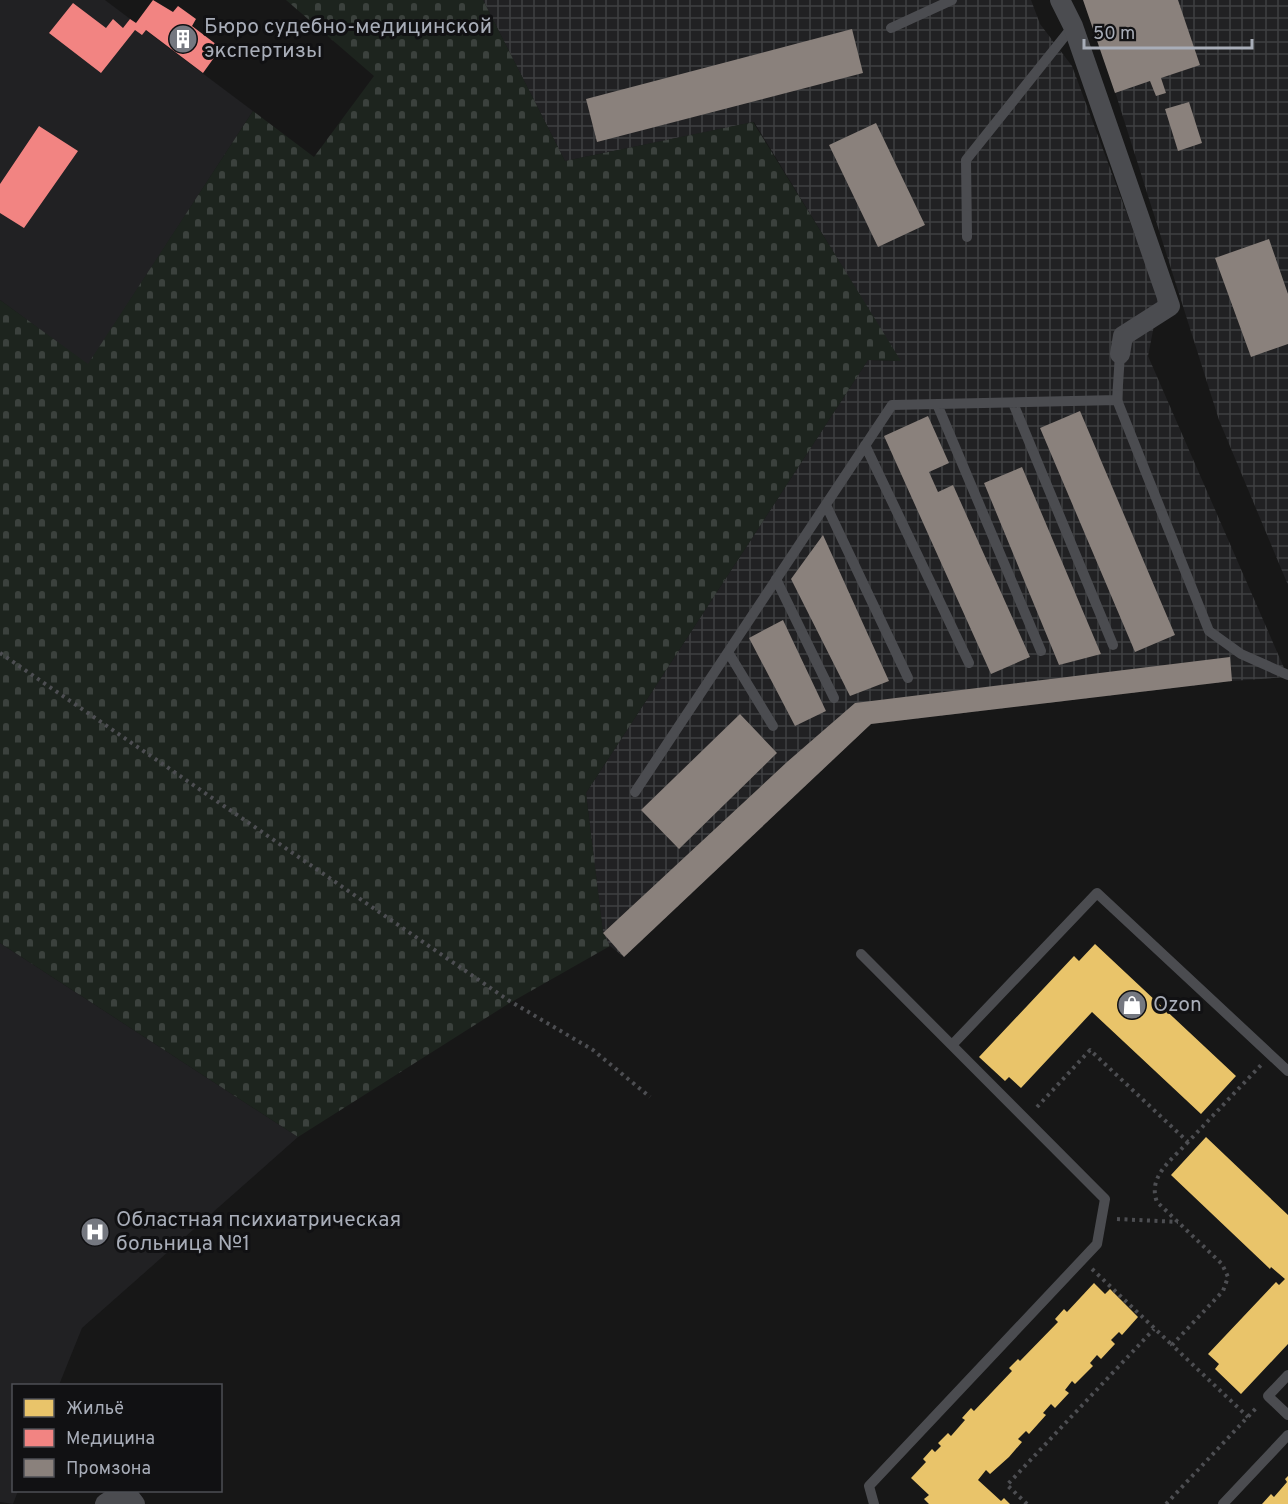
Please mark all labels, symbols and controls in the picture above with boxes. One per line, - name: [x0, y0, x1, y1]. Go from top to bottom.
- scale bar: [1084, 12, 1252, 50]
- place label: Бюро судебно-медицинской экспертизы: [204, 14, 492, 65]
- building icon: Бюро судебно-медицинской экспертизы: [167, 23, 199, 55]
- text: 50 m: [1093, 23, 1135, 46]
- shop icon: Ozon: [1116, 989, 1148, 1021]
- place label: Ozon: [1153, 992, 1202, 1019]
- place label: Областная психиатрическая больница №1: [116, 1207, 401, 1258]
- hospital icon: Областная психиатрическая больница №1: [79, 1216, 111, 1248]
- legend: [12, 1384, 222, 1492]
- text: Жильё: [66, 1398, 124, 1421]
- text: Медицина: [66, 1428, 155, 1451]
- text: Промзона: [66, 1458, 151, 1481]

